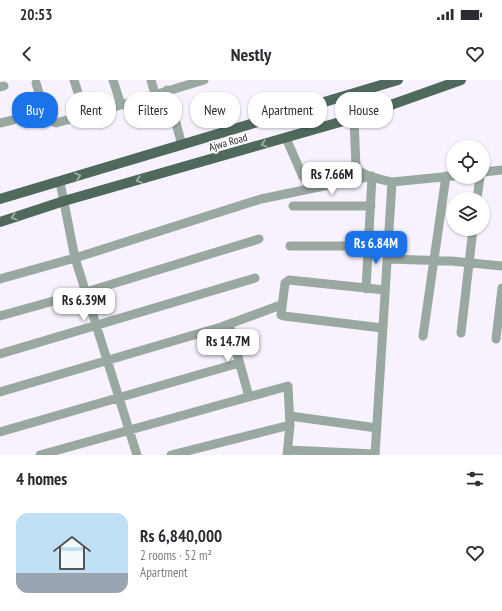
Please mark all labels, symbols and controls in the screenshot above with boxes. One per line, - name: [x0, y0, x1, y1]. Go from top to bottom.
- text: 20:53: [20, 5, 52, 24]
- icon: back: [16, 43, 38, 65]
- text: Nestly: [231, 43, 271, 66]
- icon: heart: [464, 43, 486, 65]
- chip: Buy: [12, 92, 58, 128]
- chip: Rent: [66, 92, 116, 128]
- chip: Filters: [124, 92, 182, 128]
- chip: New: [190, 92, 240, 128]
- chip: Apartment: [248, 92, 327, 128]
- chip: House: [335, 92, 393, 128]
- street label: Ajwa Road: [207, 130, 249, 154]
- one-way arrow: [261, 139, 268, 148]
- map controls: [446, 140, 490, 236]
- button: locate: [446, 140, 490, 184]
- pin: Rs 7.66M: [291, 162, 373, 196]
- text: Rs 7.66M: [311, 166, 353, 183]
- one-way arrow: [74, 172, 81, 181]
- one-way arrow: [136, 175, 143, 184]
- button: layers: [446, 192, 490, 236]
- one-way arrow: [11, 212, 18, 221]
- pin: Rs 6.84M: [335, 231, 417, 265]
- text: Rs 6.84M: [354, 235, 398, 252]
- pin: Rs 6.39M: [43, 288, 125, 322]
- text: Rs 6.39M: [62, 292, 106, 309]
- pin: Rs 14.7M: [187, 329, 269, 363]
- text: Rs 14.7M: [206, 333, 250, 350]
- text: 4 homes: [16, 468, 67, 490]
- icon: filters: [464, 468, 486, 490]
- text: Rs 6,840,000: [140, 525, 222, 547]
- icon: home: [48, 529, 96, 577]
- icon: heart: [464, 542, 486, 564]
- text: 2 rooms · 52 m²: [140, 547, 212, 564]
- text: Apartment: [140, 564, 188, 581]

